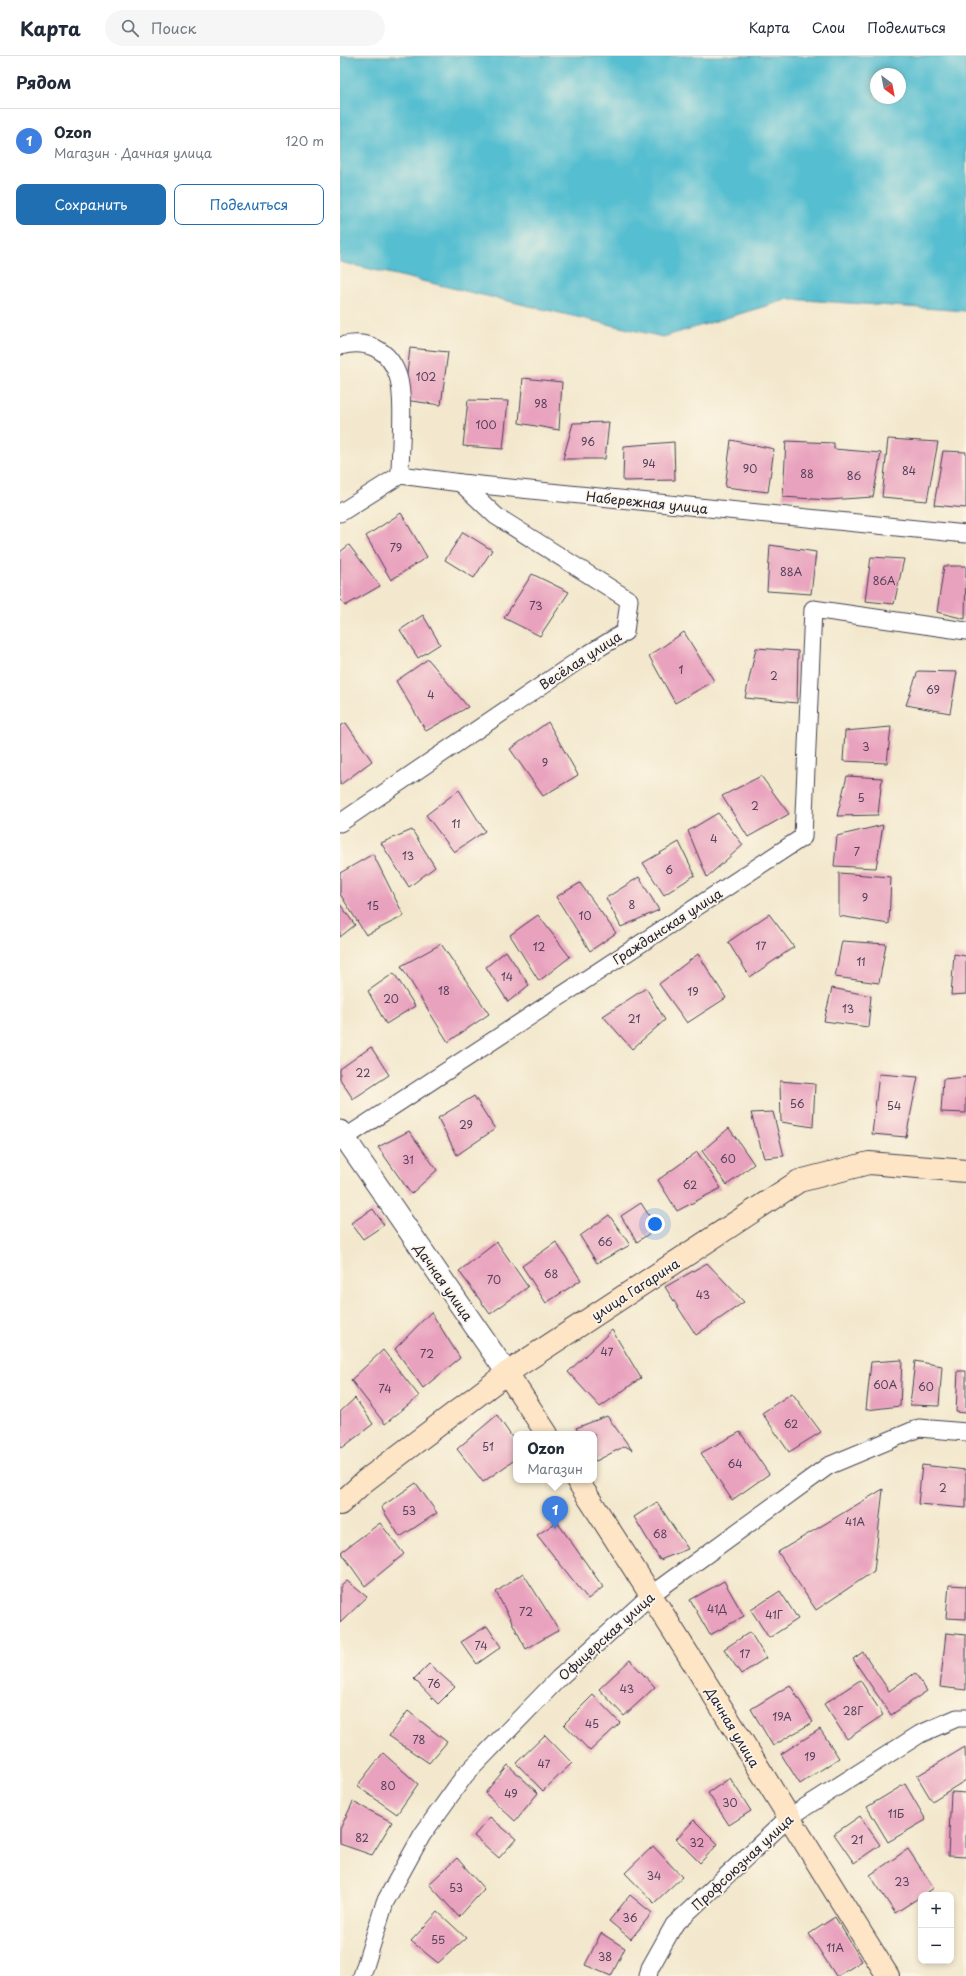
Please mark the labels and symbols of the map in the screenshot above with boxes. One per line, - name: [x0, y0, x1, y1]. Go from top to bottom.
- north arrow: [870, 68, 906, 104]
- house number: 102: [416, 368, 436, 385]
- house number: 98: [534, 395, 548, 412]
- house number: 100: [475, 416, 497, 433]
- house number: 96: [581, 433, 595, 450]
- house number: 94: [642, 455, 656, 472]
- house number: 90: [743, 460, 757, 477]
- house number: 84: [902, 462, 916, 479]
- house number: 88: [800, 465, 814, 482]
- house number: 86: [847, 467, 861, 484]
- street label: Набережная улица: [585, 486, 710, 518]
- house number: 79: [390, 539, 402, 556]
- house number: 88А: [780, 563, 803, 580]
- house number: 86А: [873, 572, 896, 589]
- house number: 73: [529, 597, 543, 614]
- street label: Весёлая улица: [535, 626, 625, 694]
- house number: 1: [679, 661, 684, 678]
- house number: 2: [770, 667, 778, 684]
- house number: 69: [926, 681, 940, 698]
- house number: 4: [427, 686, 435, 703]
- house number: 3: [862, 738, 870, 755]
- house number: 9: [542, 754, 548, 771]
- house number: 5: [857, 789, 865, 806]
- house number: 2: [751, 797, 759, 814]
- house number: 11: [451, 815, 461, 832]
- house number: 4: [710, 830, 718, 847]
- house number: 7: [854, 843, 860, 860]
- house number: 13: [402, 847, 414, 864]
- house number: 6: [665, 861, 673, 878]
- street label: Гражданская улица: [608, 883, 726, 969]
- house number: 9: [862, 889, 868, 906]
- house number: 8: [629, 896, 636, 913]
- house number: 15: [367, 897, 379, 914]
- house number: 10: [579, 907, 591, 924]
- house number: 17: [756, 937, 767, 954]
- house number: 12: [533, 938, 546, 955]
- house number: 11: [856, 953, 866, 970]
- house number: 14: [501, 968, 513, 985]
- house number: 18: [438, 982, 450, 999]
- house number: 19: [687, 983, 699, 1000]
- house number: 20: [383, 990, 399, 1007]
- house number: 13: [842, 1000, 854, 1017]
- house number: 21: [628, 1010, 640, 1027]
- house number: 22: [356, 1064, 370, 1081]
- house number: 56: [790, 1095, 805, 1112]
- house number: 54: [887, 1097, 901, 1114]
- house number: 29: [459, 1116, 473, 1133]
- house number: 60: [720, 1150, 736, 1167]
- house number: 31: [402, 1151, 414, 1168]
- house number: 62: [683, 1176, 697, 1193]
- your location: [645, 1214, 665, 1234]
- house number: 66: [597, 1233, 613, 1250]
- street label: Дачная улица: [410, 1239, 478, 1325]
- street label: улица Гагарина: [587, 1253, 683, 1325]
- house number: 68: [544, 1265, 558, 1282]
- house number: 70: [487, 1271, 501, 1288]
- house number: 43: [696, 1286, 710, 1303]
- house number: 47: [601, 1343, 614, 1360]
- house number: 72: [420, 1345, 434, 1362]
- house number: 60А: [873, 1376, 898, 1393]
- house number: 60: [918, 1378, 934, 1395]
- house number: 74: [378, 1380, 392, 1397]
- house number: 62: [784, 1415, 798, 1432]
- house number: 51: [482, 1438, 494, 1455]
- house number: 64: [728, 1455, 742, 1472]
- house number: 2: [939, 1479, 947, 1496]
- pin: 1: [542, 1496, 568, 1529]
- house number: 53: [402, 1502, 416, 1519]
- house number: 41А: [845, 1513, 866, 1530]
- house number: 68: [653, 1525, 667, 1542]
- street label: Офицерская улица: [554, 1587, 659, 1684]
- house number: 41Д: [707, 1600, 727, 1617]
- house number: 72: [519, 1603, 533, 1620]
- house number: 41Г: [765, 1606, 783, 1623]
- house number: 74: [474, 1637, 488, 1654]
- house number: 17: [740, 1645, 751, 1662]
- house number: 76: [427, 1675, 441, 1692]
- house number: 43: [620, 1680, 634, 1697]
- street label: Дачная улица: [701, 1682, 765, 1771]
- house number: 28Г: [843, 1702, 863, 1719]
- house number: 19А: [772, 1708, 792, 1725]
- house number: 45: [585, 1715, 599, 1732]
- house number: 78: [413, 1731, 426, 1748]
- house number: 19: [804, 1748, 816, 1765]
- house number: 47: [538, 1755, 551, 1772]
- house number: 80: [381, 1777, 395, 1794]
- house number: 49: [504, 1785, 518, 1802]
- house number: 30: [722, 1794, 738, 1811]
- house number: 11Б: [888, 1805, 904, 1822]
- street label: Профсоюзная улица: [687, 1809, 798, 1914]
- house number: 82: [355, 1829, 369, 1846]
- house number: 21: [851, 1831, 863, 1848]
- house number: 32: [690, 1834, 705, 1851]
- house number: 34: [647, 1867, 661, 1884]
- house number: 23: [895, 1873, 909, 1890]
- house number: 53: [449, 1879, 463, 1896]
- house number: 36: [623, 1909, 638, 1926]
- house number: 55: [431, 1931, 445, 1948]
- house number: 11А: [826, 1939, 844, 1956]
- house number: 38: [598, 1948, 612, 1965]

